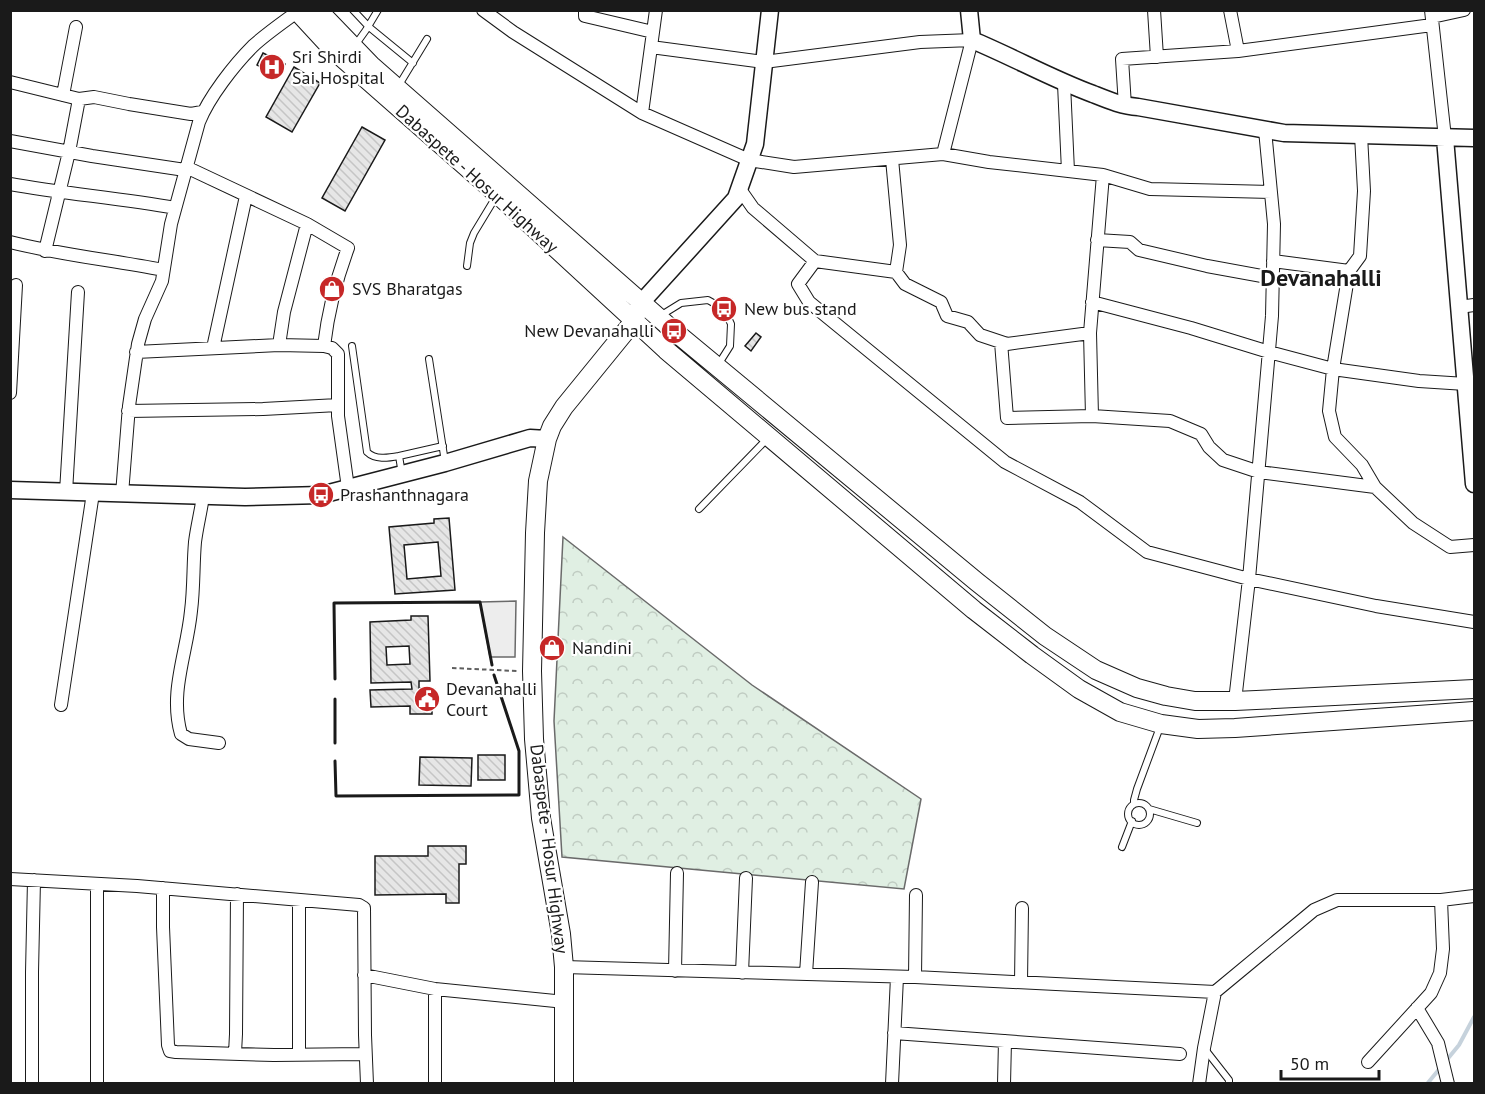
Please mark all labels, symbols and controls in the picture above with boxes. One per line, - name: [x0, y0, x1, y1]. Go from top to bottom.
- place label: Sri Shirdi Sai Hospital: [292, 45, 385, 89]
- hospital icon: Sri Shirdi Sai Hospital: [257, 52, 287, 82]
- street label: Dabaspete - Hosur Highway: [391, 99, 564, 258]
- district label: Devanahalli: [1260, 262, 1382, 293]
- shop icon: SVS Bharatgas: [317, 274, 347, 304]
- place label: SVS Bharatgas: [352, 277, 463, 300]
- bus stop icon: New bus stand: [709, 294, 739, 324]
- place label: New bus stand: [744, 297, 857, 320]
- bus stop icon: New Devanahalli: [659, 316, 689, 346]
- place label: New Devanahalli: [524, 319, 654, 342]
- bus stop icon: Prashanthnagara: [306, 480, 336, 510]
- place label: Prashanthnagara: [340, 483, 469, 506]
- shop icon: Nandini: [537, 633, 567, 663]
- place label: Nandini: [572, 636, 632, 659]
- place label: Devanahalli Court: [446, 677, 537, 721]
- public building icon: Devanahalli Court: [412, 684, 442, 714]
- street label: Dabaspete - Hosur Highway: [525, 743, 574, 956]
- scale bar: [1281, 1043, 1378, 1081]
- text: 50 m: [1290, 1052, 1329, 1075]

